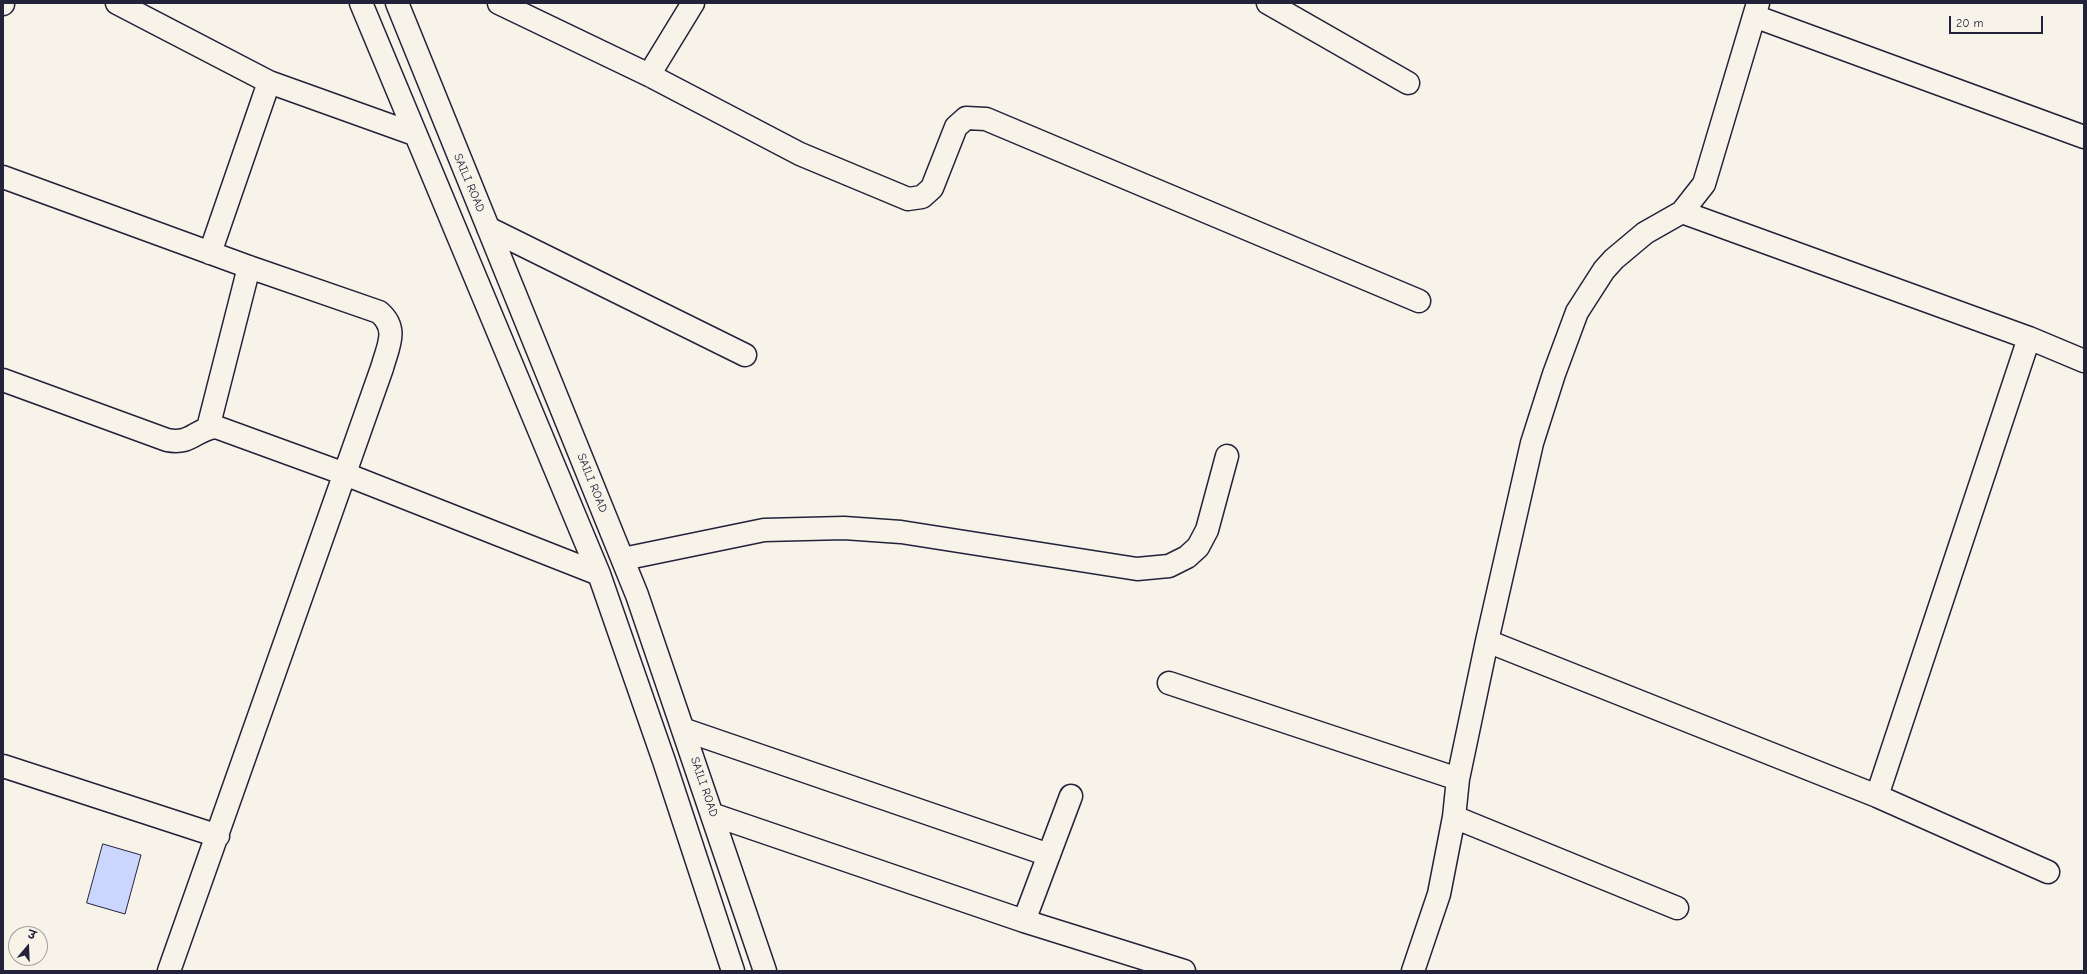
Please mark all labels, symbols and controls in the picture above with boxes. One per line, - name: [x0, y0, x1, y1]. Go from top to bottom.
- scale bar: [1951, 8, 2045, 34]
- text: 20 m: [1956, 16, 1984, 30]
- street label: SAILI ROAD: [450, 151, 488, 215]
- street label: SAILI ROAD: [574, 451, 610, 515]
- street label: SAILI ROAD: [687, 755, 721, 819]
- north arrow: [8, 926, 48, 966]
- text: उ: [26, 928, 37, 942]

